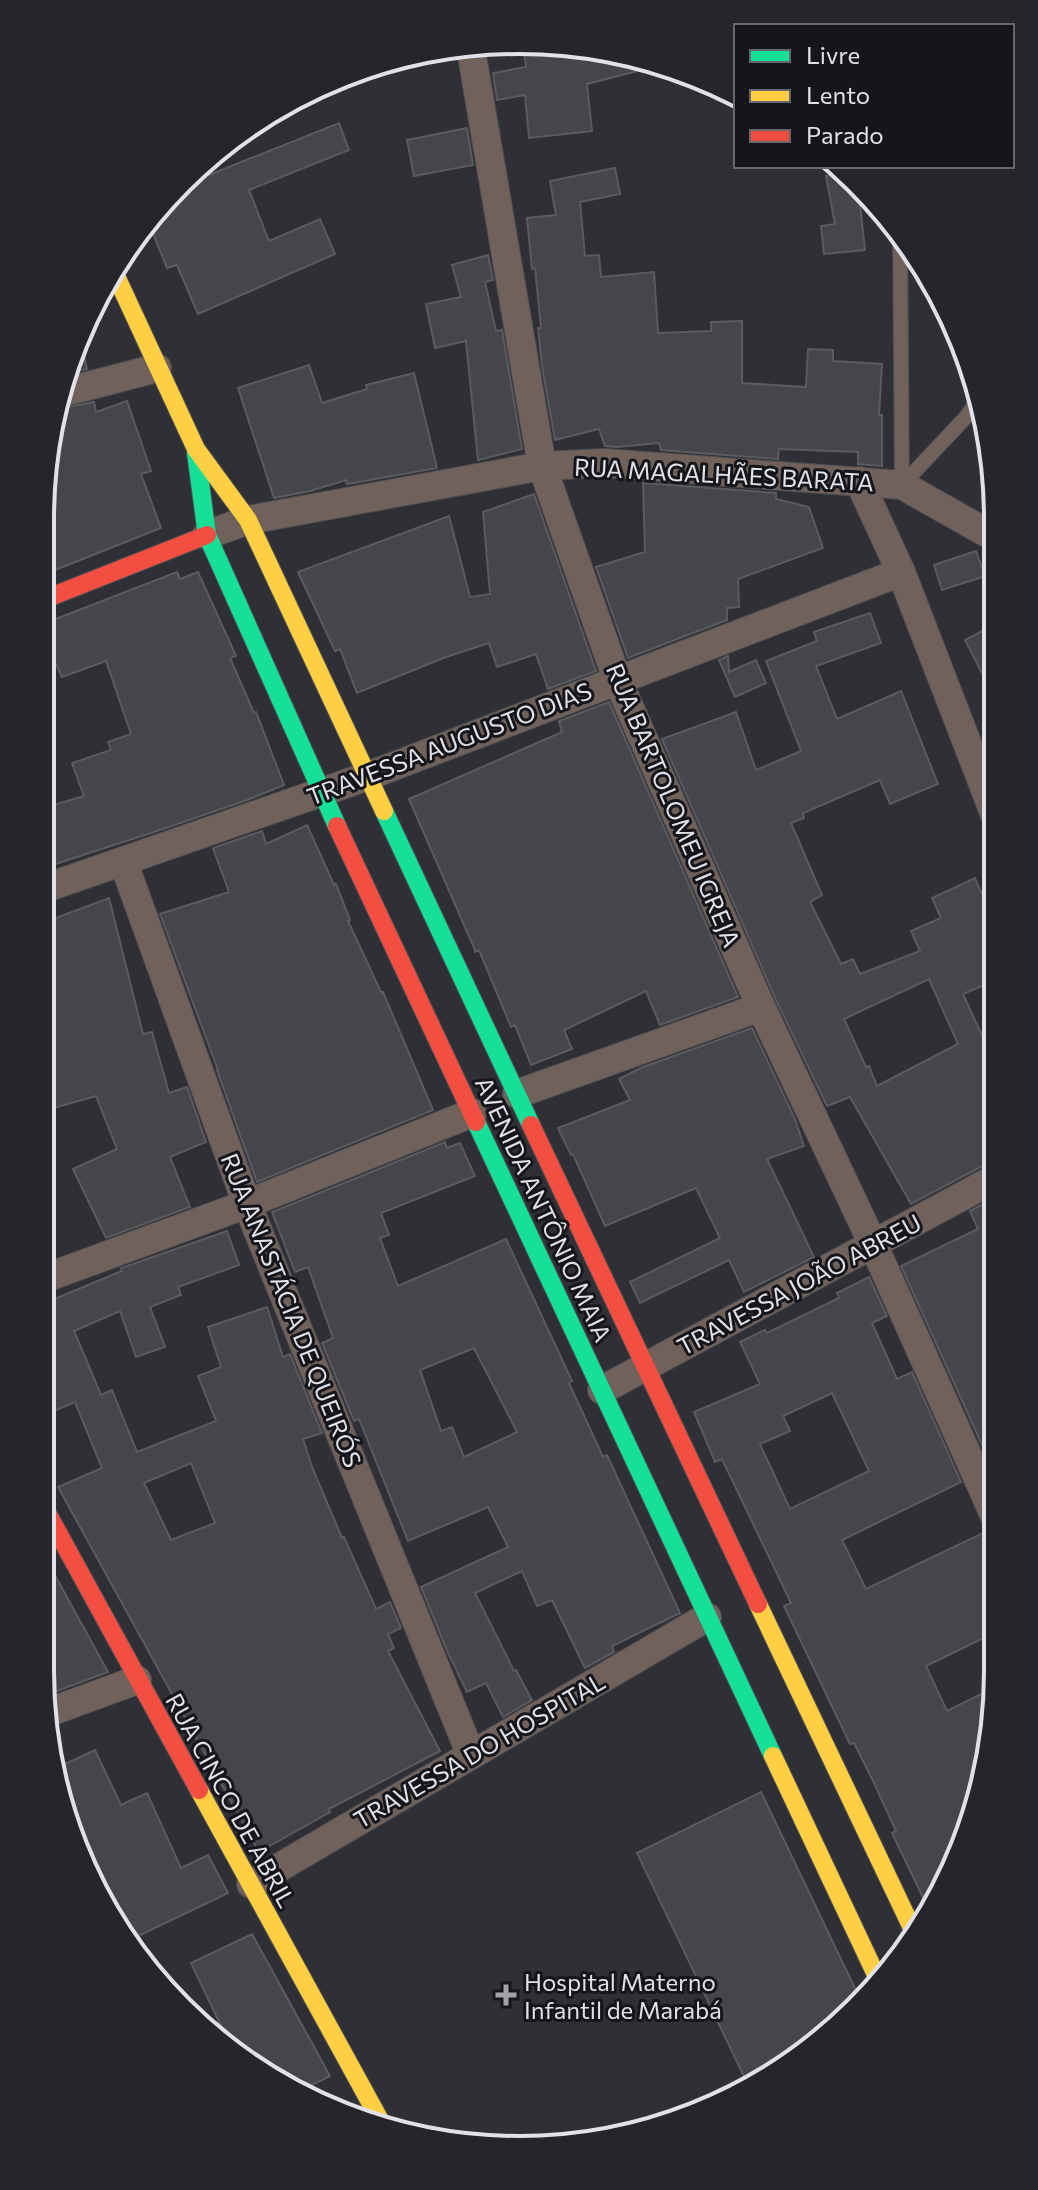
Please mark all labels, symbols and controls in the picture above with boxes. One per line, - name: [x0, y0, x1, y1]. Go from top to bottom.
- legend: [734, 24, 1014, 168]
- text: Livre: [806, 40, 860, 69]
- text: Lento: [806, 80, 870, 109]
- text: Parado: [806, 120, 884, 149]
- street label: RUA MAGALHÃES BARATA: [573, 452, 875, 496]
- street label: RUA BARTOLOMEU IGREJA: [601, 659, 747, 951]
- street label: TRAVESSA AUGUSTO DIAS: [303, 675, 595, 811]
- street label: AVENIDA ANTÔNIO MAIA: [470, 1072, 618, 1346]
- street label: RUA ANASTÁCIA DE QUEIRÓS: [216, 1149, 368, 1471]
- street label: TRAVESSA JOÃO ABREU: [672, 1207, 926, 1361]
- street label: TRAVESSA DO HOSPITAL: [348, 1666, 610, 1834]
- street label: RUA CINCO DE ABRIL: [160, 1688, 302, 1912]
- place label: Hospital Materno Infantil de Marabá: [524, 1967, 722, 2024]
- marker: Hospital Materno Infantil de Marabá: [495, 1984, 517, 2006]

